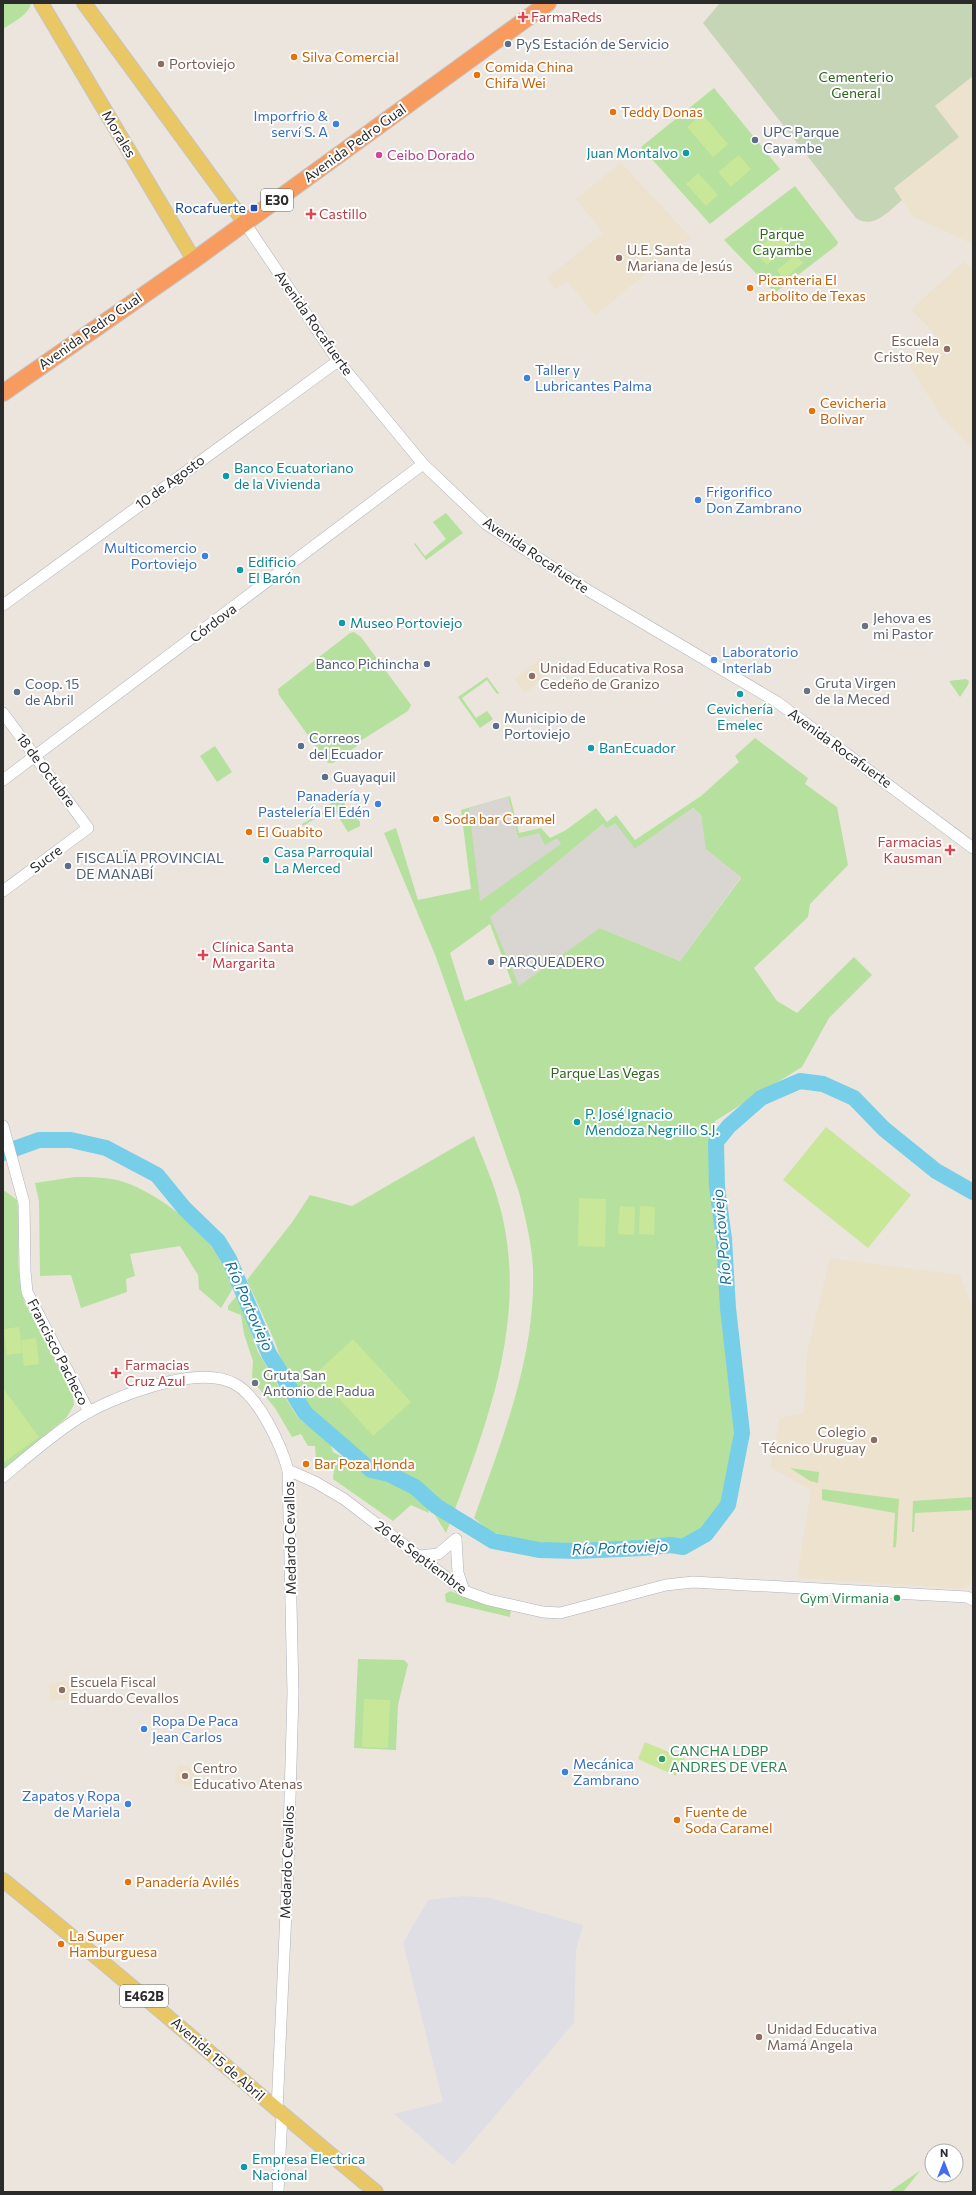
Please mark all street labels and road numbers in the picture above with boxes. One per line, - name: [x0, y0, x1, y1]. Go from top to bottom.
- street label: Avenida Pedro Gual: [300, 100, 409, 185]
- street label: Morales: [99, 107, 140, 160]
- road number: E30: [261, 189, 293, 211]
- street label: Avenida Rocafuerte: [272, 267, 357, 378]
- street label: Avenida Pedro Gual: [35, 288, 145, 373]
- street label: 10 de Agosto: [132, 451, 208, 512]
- street label: Avenida Rocafuerte: [480, 513, 592, 596]
- street label: Córdova: [186, 600, 239, 646]
- street label: Avenida Rocafuerte: [785, 704, 895, 791]
- street label: 18 de Octubre: [13, 729, 80, 810]
- street label: Sucre: [26, 841, 65, 876]
- street label: Francisco Pacheco: [24, 1296, 93, 1408]
- street label: Medardo Cevallos: [280, 1481, 299, 1595]
- street label: 26 de Septiembre: [372, 1516, 471, 1597]
- street label: Medardo Cevallos: [276, 1805, 297, 1919]
- road number: E462B: [120, 1985, 168, 2007]
- street label: Avenida 15 de Abril: [168, 2013, 269, 2104]

